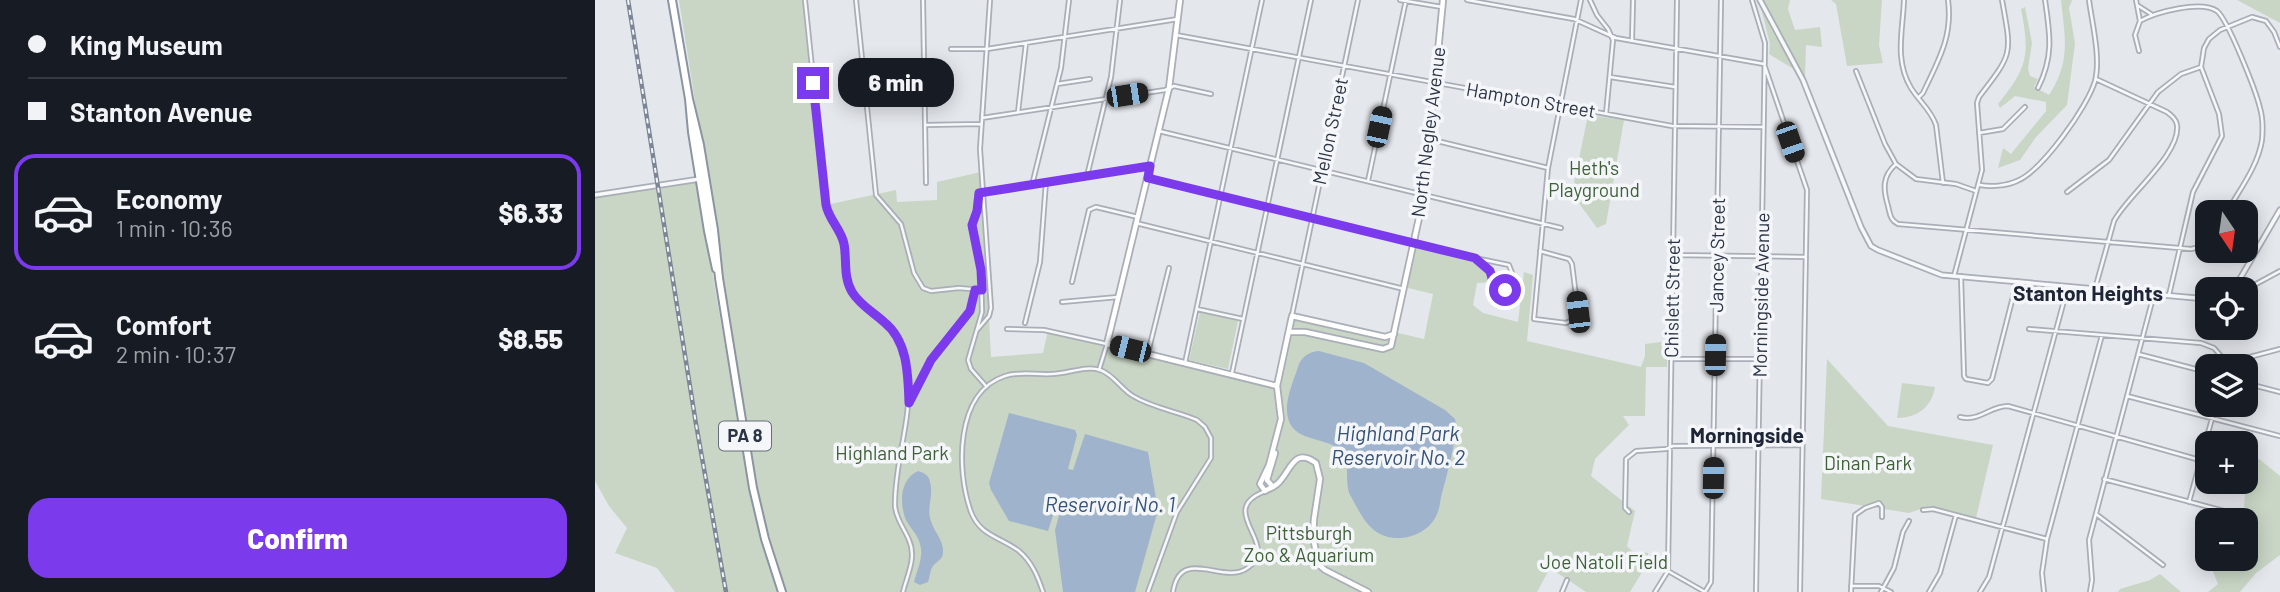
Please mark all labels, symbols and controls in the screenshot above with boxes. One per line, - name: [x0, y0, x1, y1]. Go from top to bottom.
- text: King Museum: [70, 29, 223, 60]
- street label: North Negley Avenue: [1406, 45, 1449, 219]
- callout: 6 min: [837, 58, 953, 108]
- route end: [797, 67, 829, 99]
- text: 6 min: [869, 68, 923, 96]
- street label: Mellon Street: [1307, 75, 1352, 186]
- street label: Hampton Street: [1464, 77, 1598, 122]
- car: [1105, 81, 1150, 109]
- text: Stanton Avenue: [70, 96, 252, 127]
- car: [1365, 104, 1394, 150]
- car: [1774, 119, 1807, 165]
- park label: Heth's Playground: [1548, 156, 1640, 201]
- icon: car: [32, 181, 95, 244]
- text: Economy: [116, 183, 222, 214]
- text: $6.33: [498, 197, 563, 228]
- street label: Jancey Street: [1704, 197, 1729, 313]
- north arrow: [2195, 200, 2257, 262]
- map controls: [2195, 200, 2258, 571]
- street label: Morningside Avenue: [1748, 212, 1773, 378]
- text: 1 min · 10:36: [116, 214, 233, 242]
- street label: Chislett Street: [1659, 238, 1684, 358]
- route start: [1489, 274, 1521, 306]
- button: locate: [2195, 277, 2258, 340]
- district label: Stanton Heights: [2013, 280, 2163, 305]
- car: [1566, 290, 1591, 334]
- icon: car: [32, 307, 95, 370]
- text: Comfort: [116, 309, 212, 340]
- text: $8.55: [498, 323, 563, 354]
- car: [1108, 334, 1153, 364]
- car: [1705, 334, 1726, 376]
- text: 2 min · 10:37: [116, 340, 236, 368]
- button: layers: [2195, 354, 2258, 417]
- water label: Highland Park Reservoir No. 2: [1331, 420, 1465, 469]
- road number: PA 8: [719, 422, 771, 450]
- district label: Morningside: [1690, 422, 1804, 447]
- button: +: [2195, 431, 2258, 494]
- park label: Highland Park: [835, 441, 949, 464]
- park label: Dinan Park: [1824, 451, 1912, 474]
- car: [1703, 457, 1724, 499]
- water label: Reservoir No. 1: [1045, 491, 1175, 516]
- button: Confirm: [28, 498, 567, 578]
- button: −: [2195, 508, 2258, 571]
- park label: Pittsburgh Zoo & Aquarium: [1244, 521, 1374, 566]
- park label: Joe Natoli Field: [1540, 550, 1668, 573]

